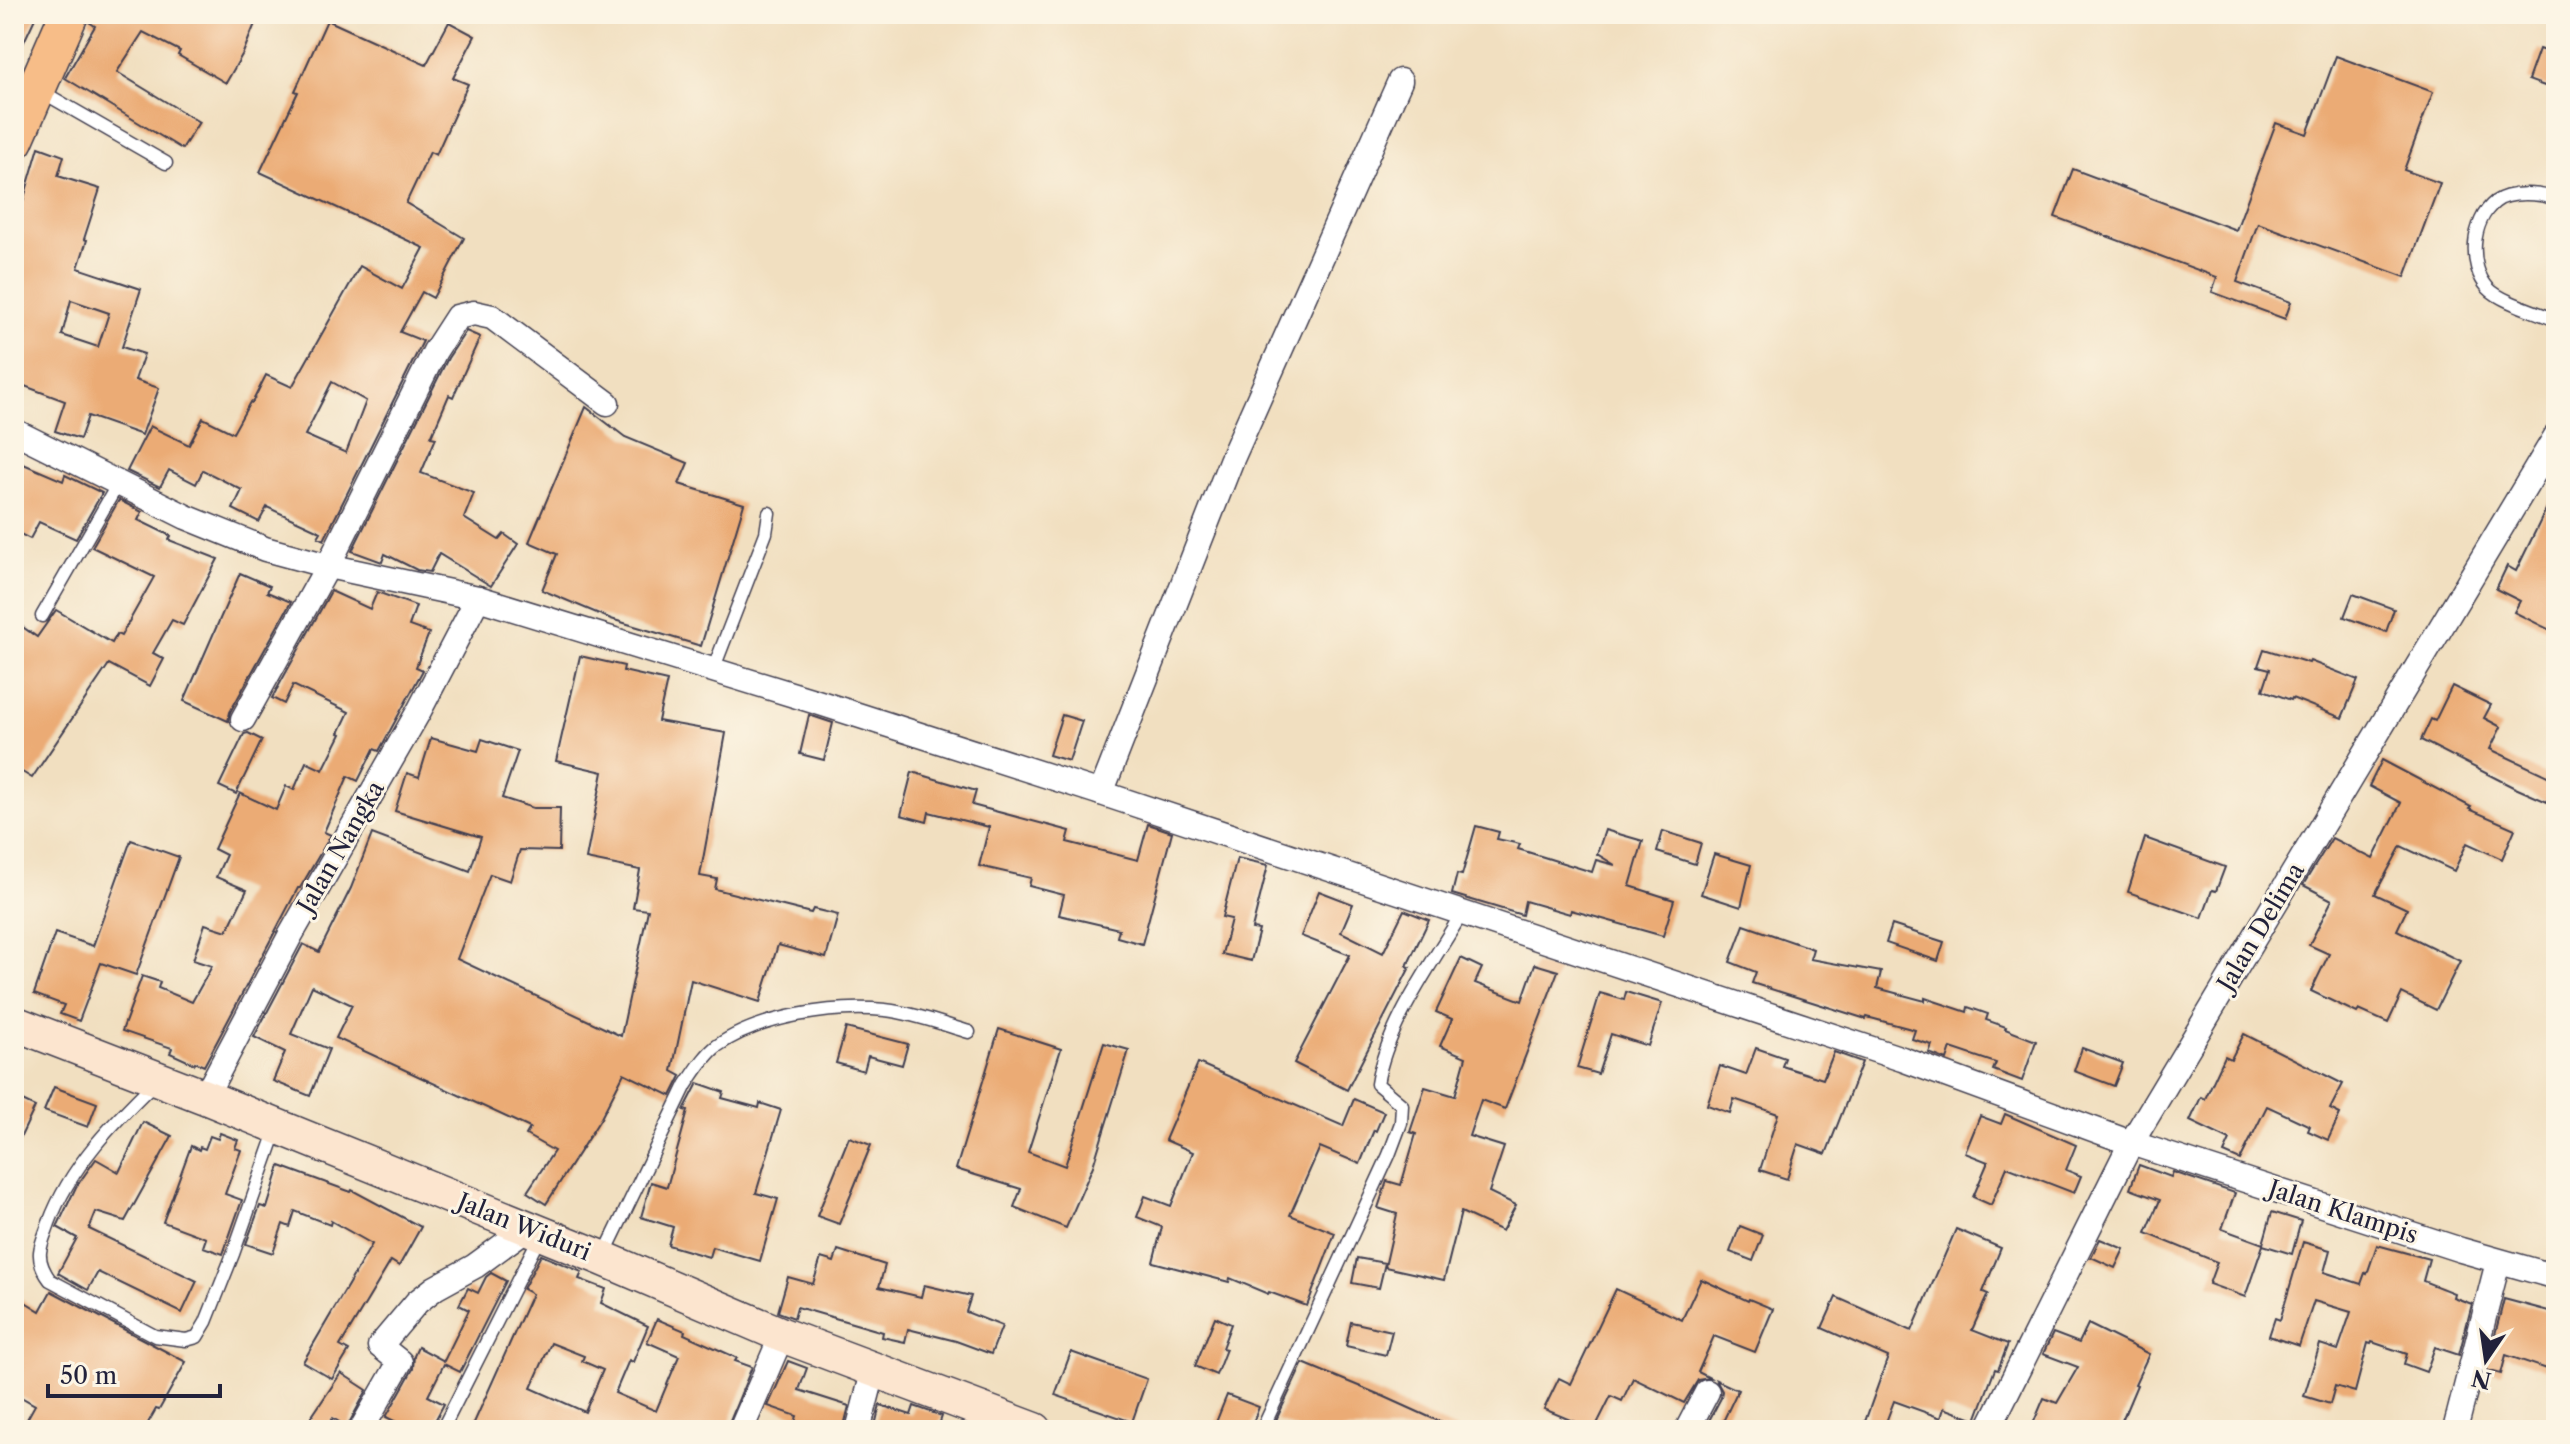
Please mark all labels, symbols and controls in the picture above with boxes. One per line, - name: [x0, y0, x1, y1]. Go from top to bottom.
- street label: Jalan Nangka: [289, 775, 390, 921]
- street label: Jalan Delima: [2209, 857, 2310, 1000]
- street label: Jalan Klampis: [2261, 1172, 2422, 1249]
- street label: Jalan Widuri: [449, 1185, 595, 1266]
- north arrow: [2446, 1320, 2526, 1400]
- scale bar: [48, 1348, 220, 1398]
- text: 50 m: [60, 1361, 117, 1390]
- text: N: [2469, 1364, 2494, 1394]

